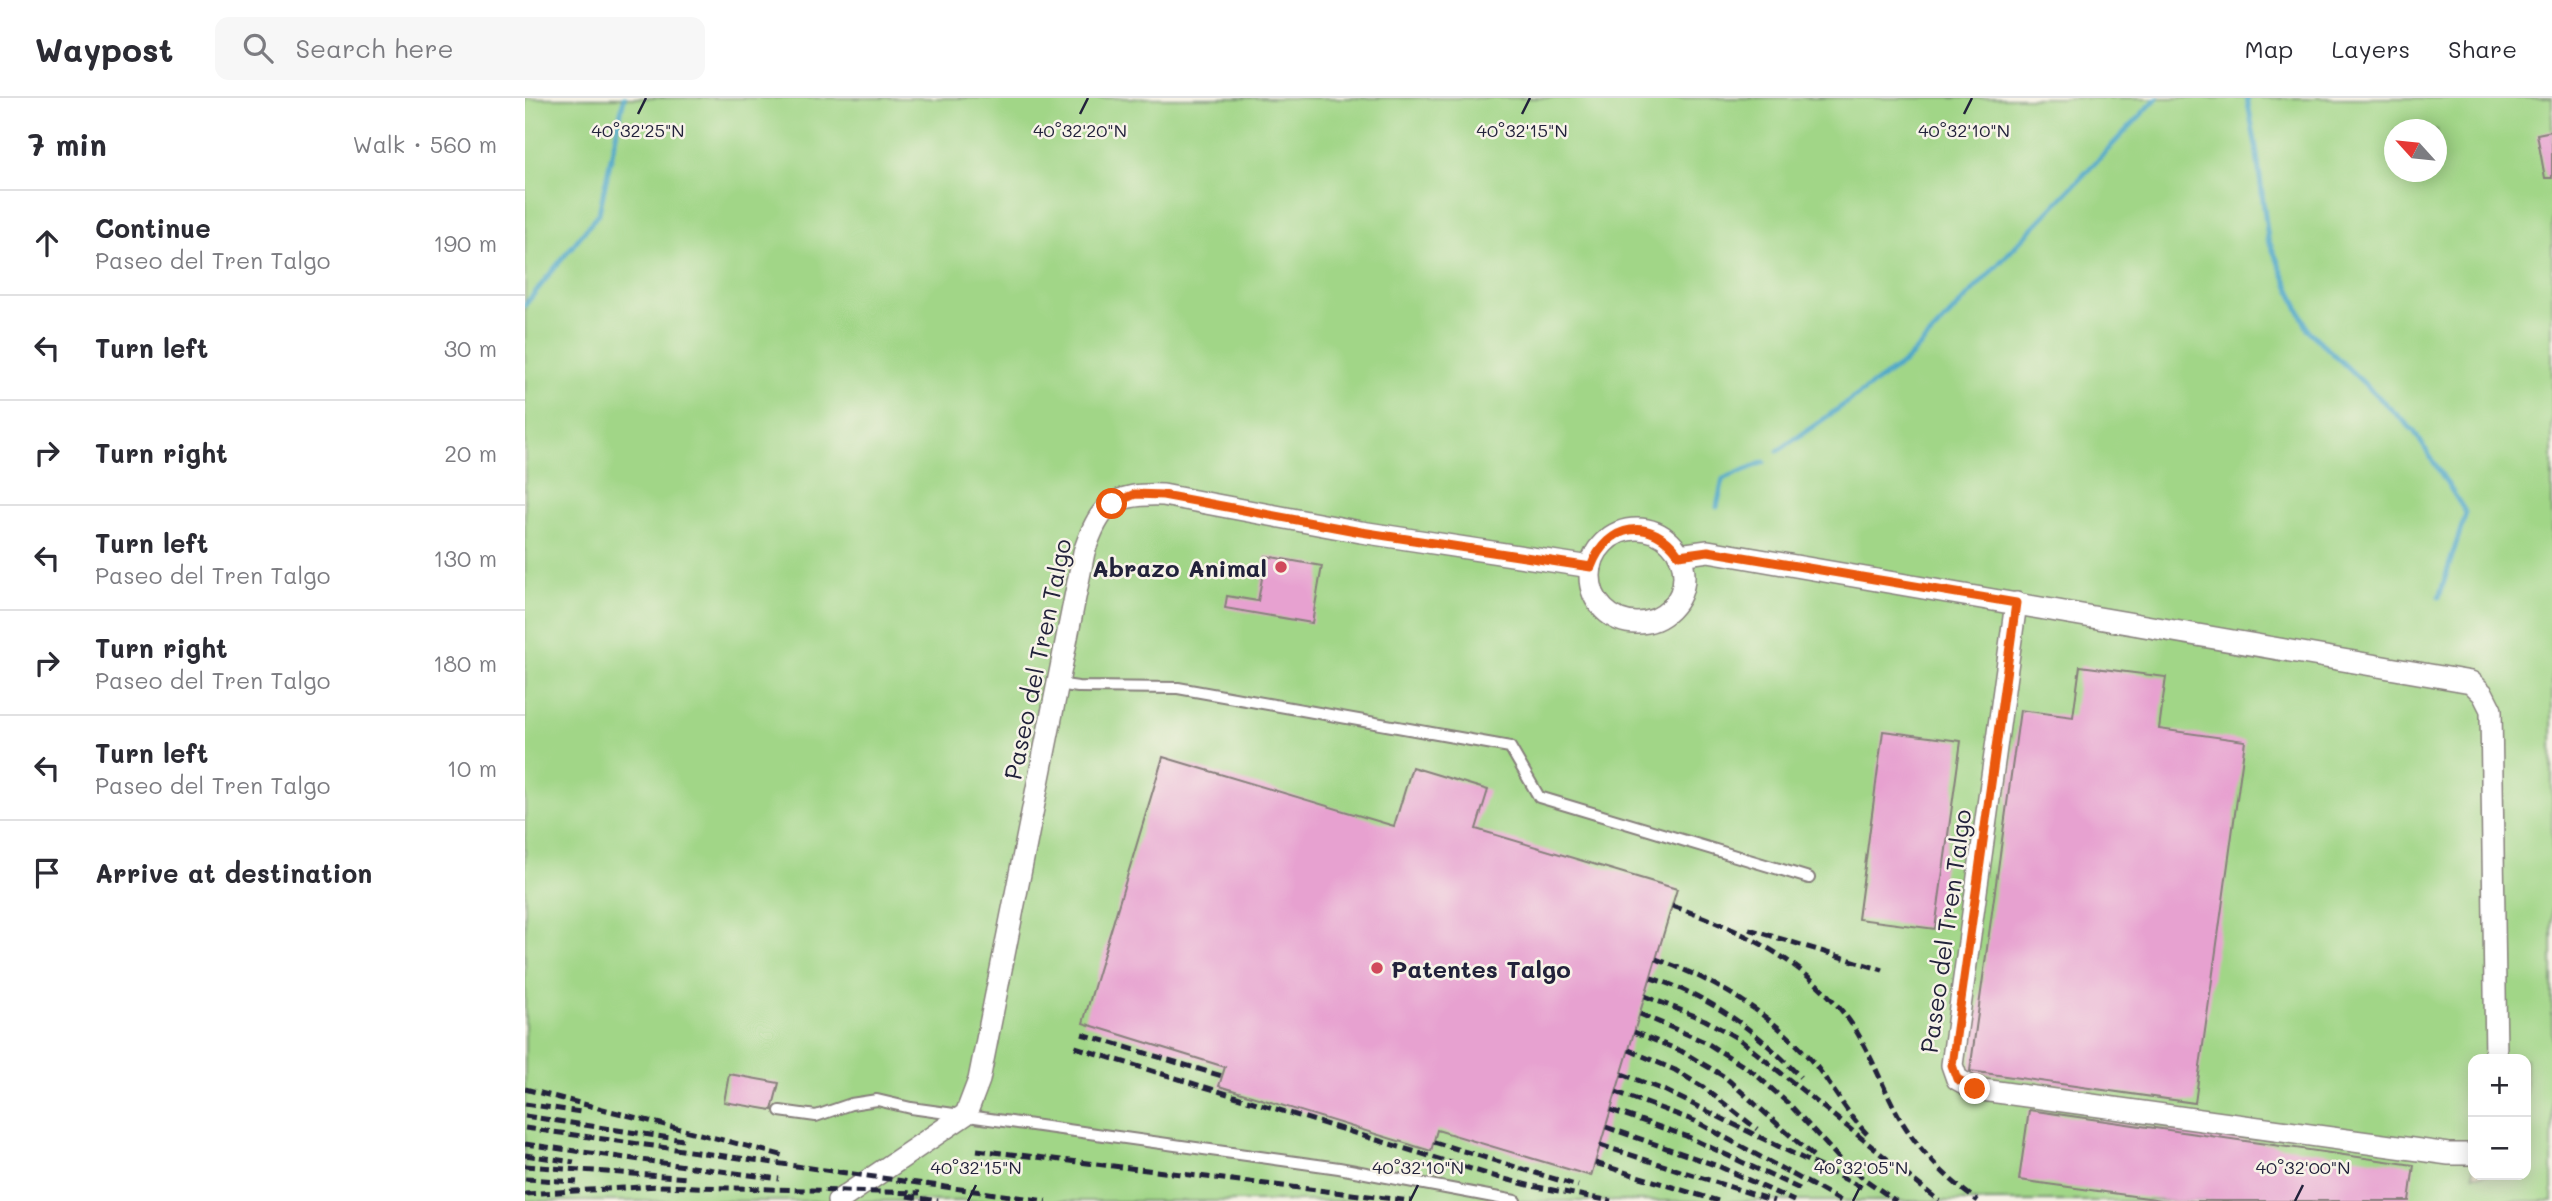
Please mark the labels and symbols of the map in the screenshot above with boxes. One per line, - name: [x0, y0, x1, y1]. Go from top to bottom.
- text: 40°32'25"N: [591, 118, 685, 142]
- text: 40°32'20"N: [1033, 118, 1127, 142]
- text: 40°32'15"N: [1476, 118, 1568, 142]
- text: 40°32'10"N: [1918, 118, 2010, 142]
- north arrow: [2384, 119, 2447, 182]
- route start: [1096, 488, 1127, 519]
- street label: Paseo del Tren Talgo: [996, 536, 1078, 782]
- place label: Abrazo Animal: [1092, 552, 1267, 583]
- marker: Abrazo Animal: [1273, 559, 1289, 575]
- street label: Paseo del Tren Talgo: [1913, 807, 1977, 1055]
- place label: Patentes Talgo: [1391, 953, 1571, 984]
- marker: Patentes Talgo: [1369, 960, 1385, 976]
- route end: [1959, 1073, 1990, 1104]
- text: 40°32'15"N: [930, 1155, 1022, 1179]
- text: 40°32'10"N: [1372, 1155, 1464, 1179]
- text: 40°32'05"N: [1814, 1155, 1908, 1179]
- text: 40°32'00"N: [2255, 1155, 2351, 1179]

